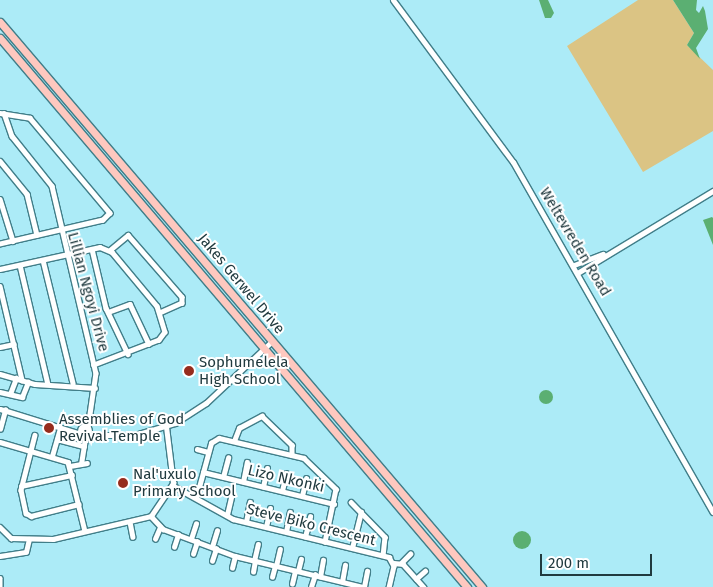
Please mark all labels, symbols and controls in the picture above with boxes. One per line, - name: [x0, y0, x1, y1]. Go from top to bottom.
- street label: Weltevreden Road: [535, 184, 615, 300]
- street label: Lillian Ngoyi Drive: [63, 230, 113, 354]
- street label: Jakes Gerwel Drive: [194, 230, 288, 338]
- place label: Sophumelela High School: [199, 353, 288, 388]
- marker: Sophumelela High School: [183, 365, 195, 377]
- place label: Assemblies of God Revival Temple: [59, 410, 184, 445]
- marker: Assemblies of God Revival Temple: [43, 422, 55, 434]
- street label: Lizo Nkonki: [246, 461, 326, 497]
- place label: Nal'uxulo Primary School: [133, 465, 236, 500]
- marker: Nal'uxulo Primary School: [117, 477, 129, 489]
- street label: Steve Biko Crescent: [245, 500, 377, 550]
- scale bar: [543, 544, 656, 576]
- text: 200 m: [548, 554, 589, 572]

